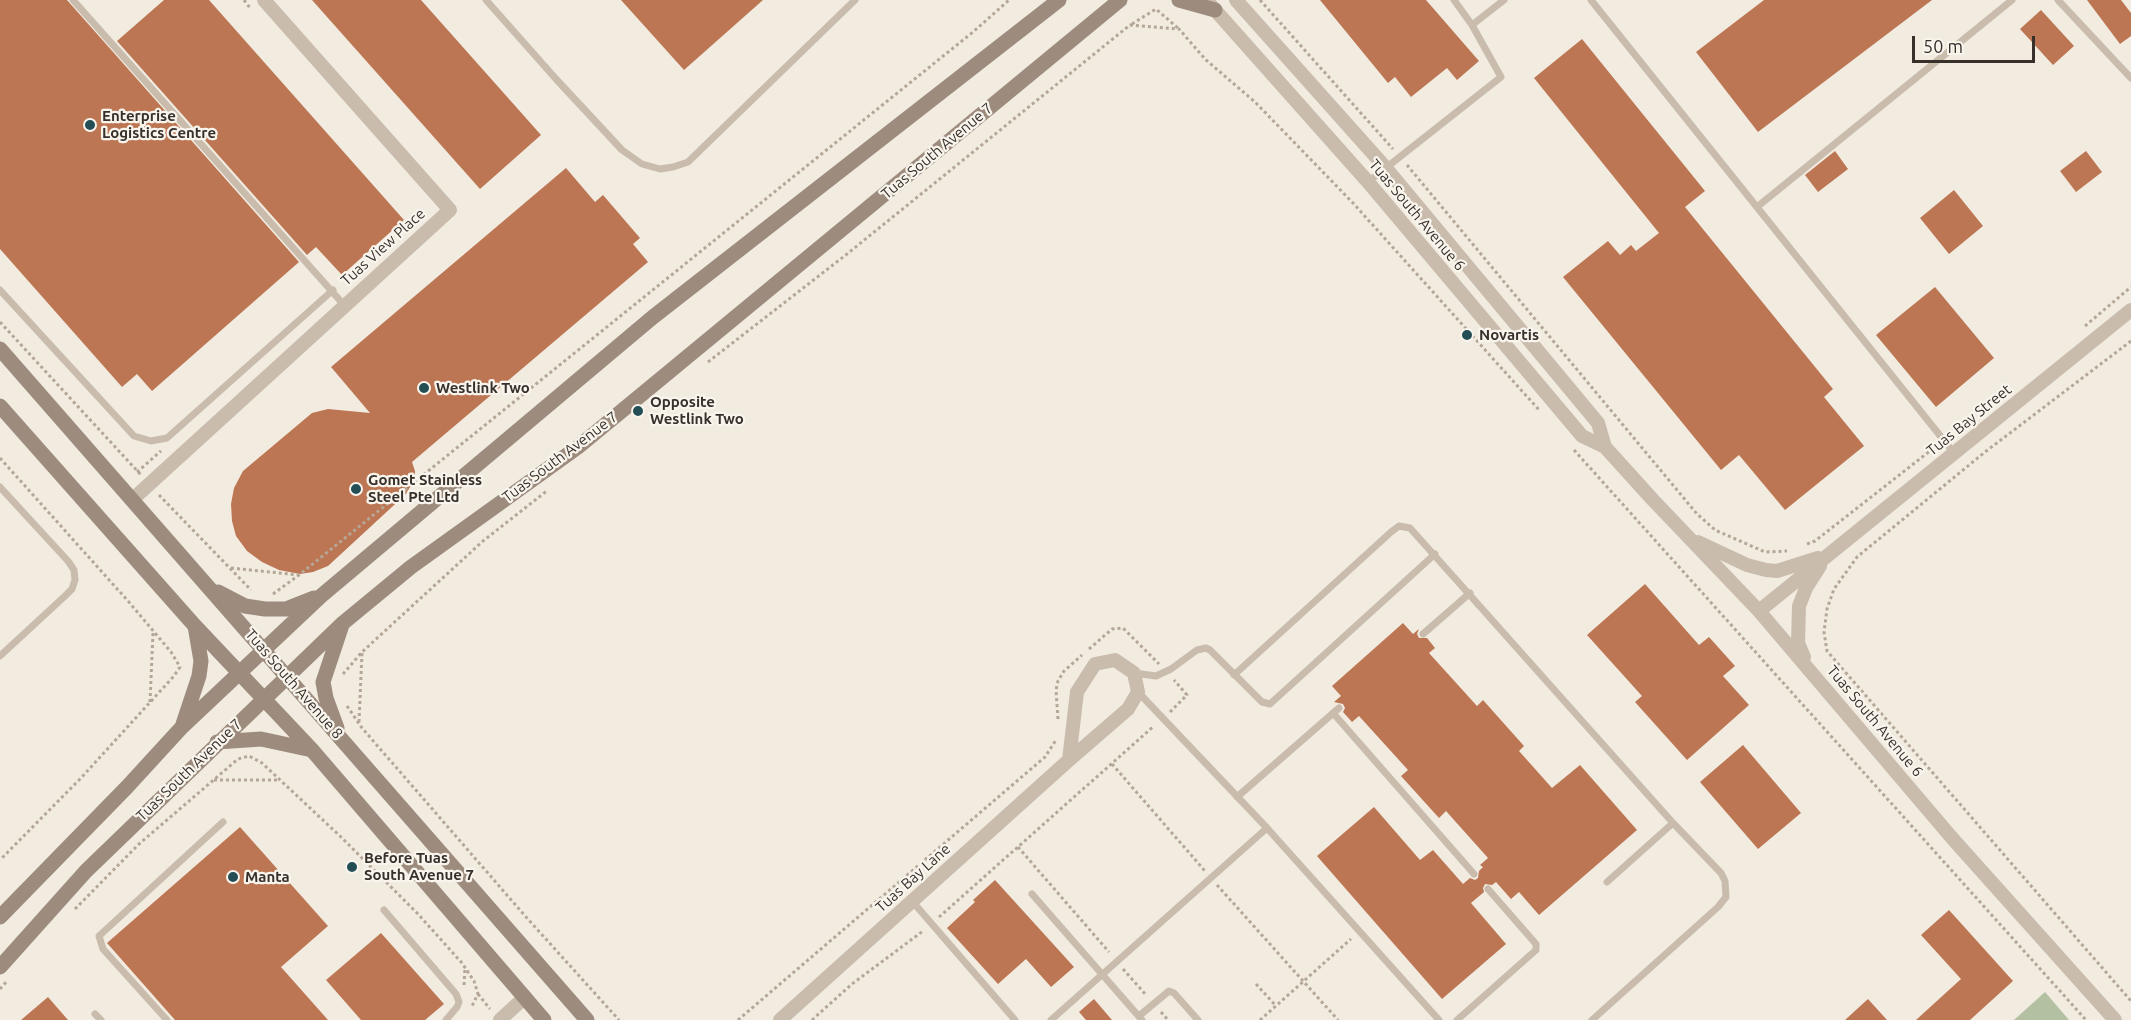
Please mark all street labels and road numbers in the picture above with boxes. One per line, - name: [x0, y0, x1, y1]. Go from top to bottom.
- street label: Tuas South Avenue 7: [878, 99, 996, 203]
- street label: Tuas South Avenue 6: [1365, 156, 1469, 274]
- street label: Tuas View Place: [337, 205, 429, 289]
- street label: Tuas Bay Street: [1923, 380, 2015, 460]
- street label: Tuas South Avenue 7: [499, 408, 621, 506]
- street label: Tuas South Avenue 8: [241, 625, 347, 743]
- street label: Tuas South Avenue 6: [1823, 662, 1927, 780]
- street label: Tuas South Avenue 7: [133, 715, 245, 825]
- street label: Tuas Bay Lane: [872, 840, 954, 916]

